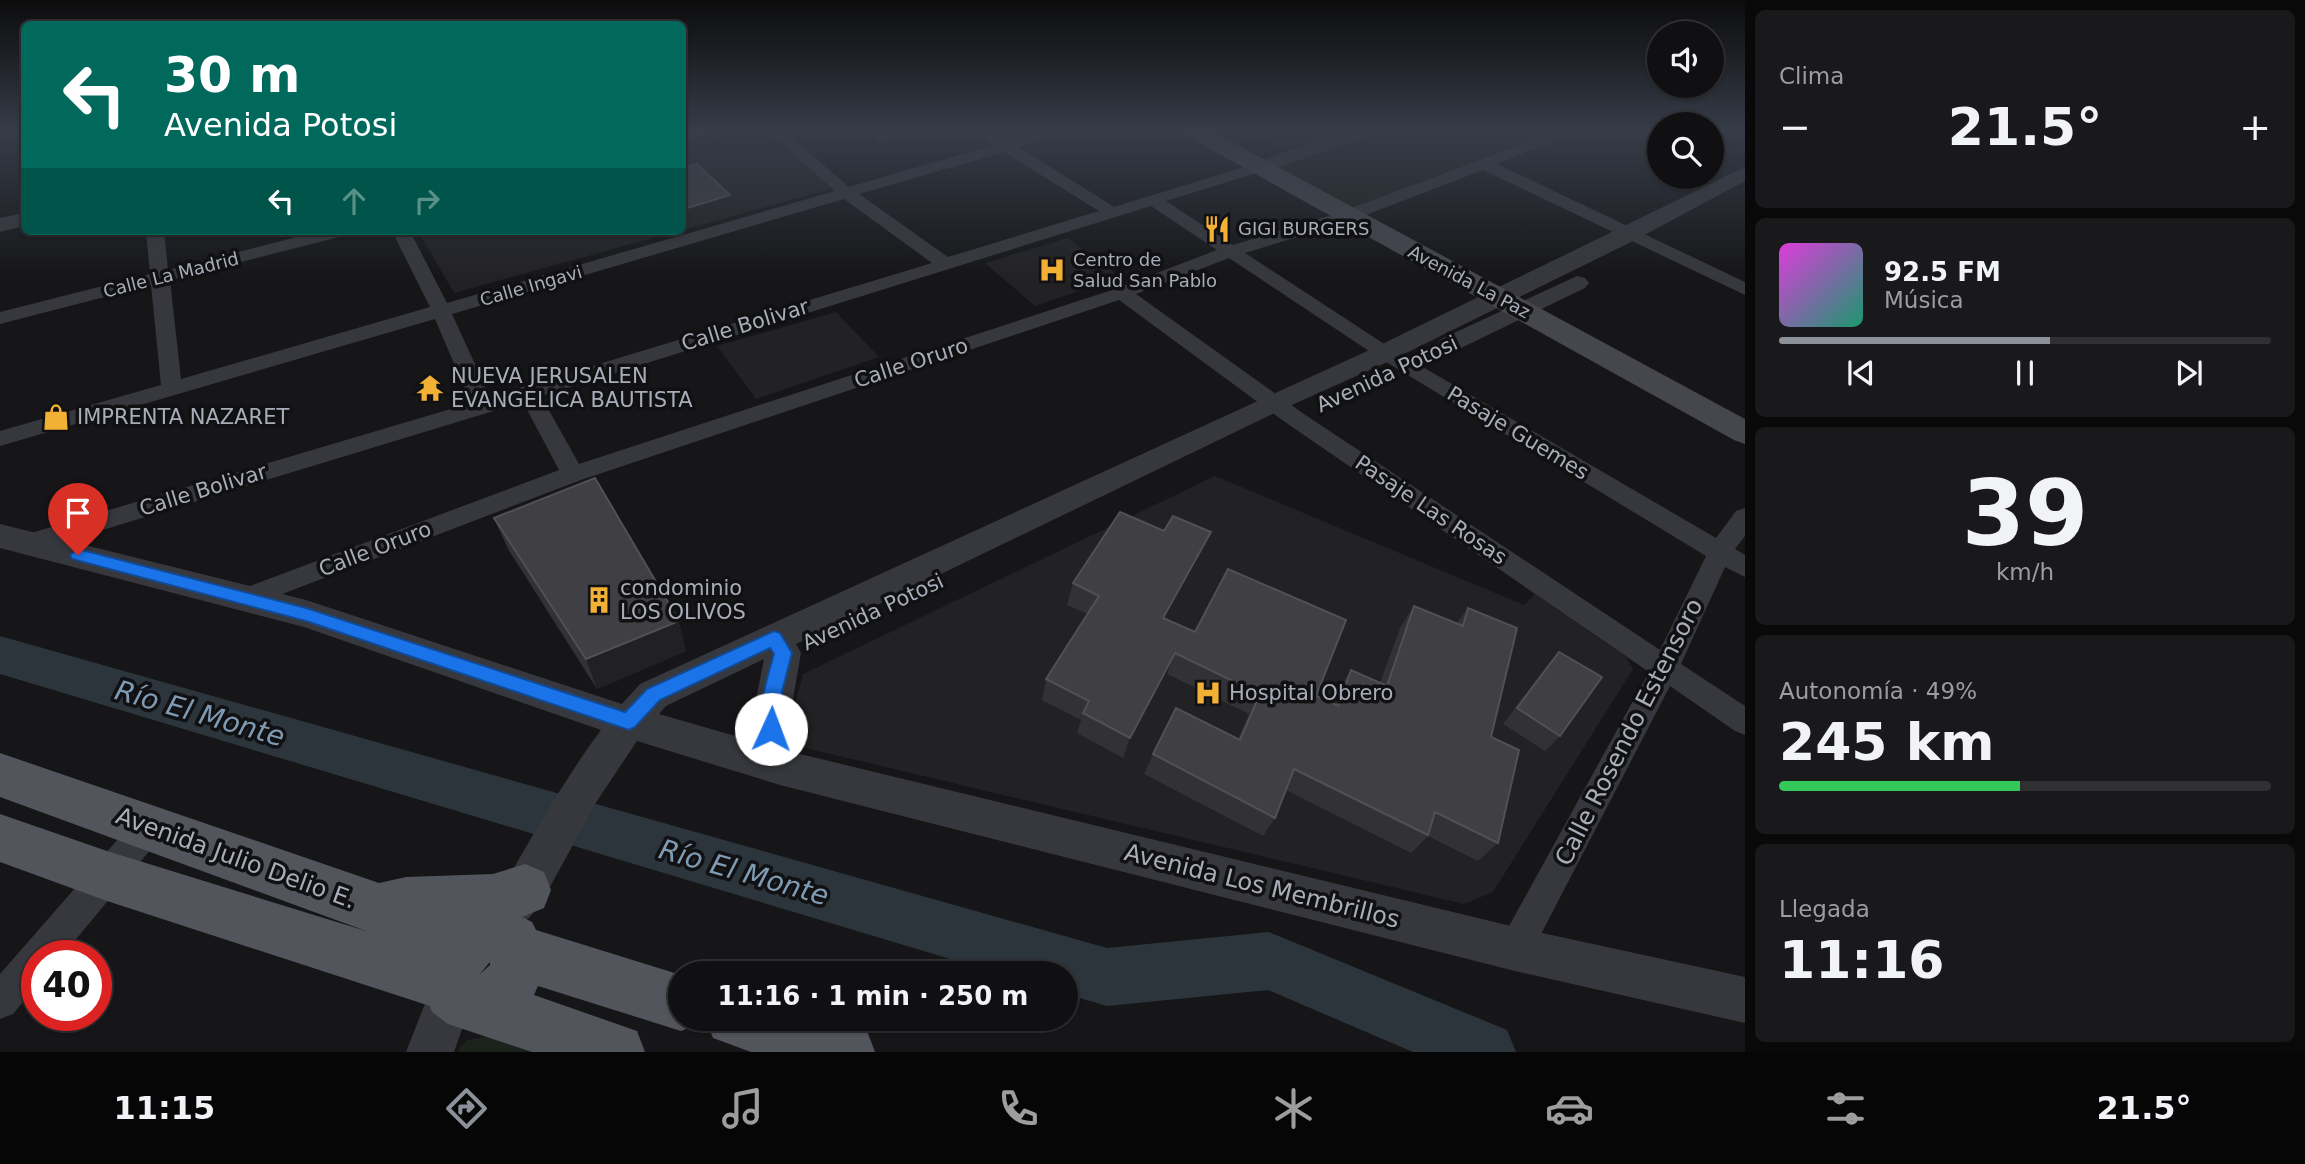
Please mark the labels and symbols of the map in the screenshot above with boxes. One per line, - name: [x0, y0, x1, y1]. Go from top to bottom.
- restaurant icon: GIGI BURGERS: [1202, 214, 1232, 244]
- place label: GIGI BURGERS: [1238, 218, 1370, 239]
- street label: Avenida La Paz: [1405, 241, 1534, 322]
- street label: Calle La Madrid: [101, 248, 241, 302]
- place label: Centro de Salud San Pablo: [1073, 249, 1217, 291]
- hospital icon: Centro de Salud San Pablo: [1037, 255, 1067, 285]
- street label: Calle Ingavi: [477, 261, 584, 310]
- street label: Calle Bolivar: [679, 294, 812, 356]
- street label: Avenida Potosi: [1313, 331, 1461, 417]
- street label: Calle Oruro: [851, 333, 971, 393]
- place label: NUEVA JERUSALEN EVANGELICA BAUTISTA: [451, 364, 693, 412]
- temple icon: NUEVA JERUSALEN EVANGELICA BAUTISTA: [415, 373, 445, 403]
- street label: Pasaje Guemes: [1443, 381, 1593, 485]
- shop icon: IMPRENTA NAZARET: [41, 402, 71, 432]
- place label: IMPRENTA NAZARET: [77, 405, 289, 429]
- street label: Pasaje Las Rosas: [1351, 450, 1511, 570]
- street label: Calle Bolivar: [137, 459, 270, 521]
- pin: [48, 483, 108, 555]
- street label: Calle Oruro: [315, 517, 435, 581]
- street label: Avenida Potosi: [799, 569, 947, 655]
- place label: condominio LOS OLIVOS: [620, 576, 746, 624]
- building icon: condominio LOS OLIVOS: [584, 585, 614, 615]
- street label: Calle Rosendo Estensoro: [1549, 594, 1709, 870]
- water label: Río El Monte: [111, 674, 288, 753]
- hospital icon: Hospital Obrero: [1193, 678, 1223, 708]
- place label: Hospital Obrero: [1229, 681, 1393, 705]
- position arrow: [734, 692, 808, 766]
- street label: Avenida Julio Delio E.: [112, 802, 360, 914]
- water label: Río El Monte: [655, 833, 832, 912]
- street label: Avenida Los Membrillos: [1122, 838, 1402, 934]
- speed limit sign: 40: [21, 940, 112, 1031]

